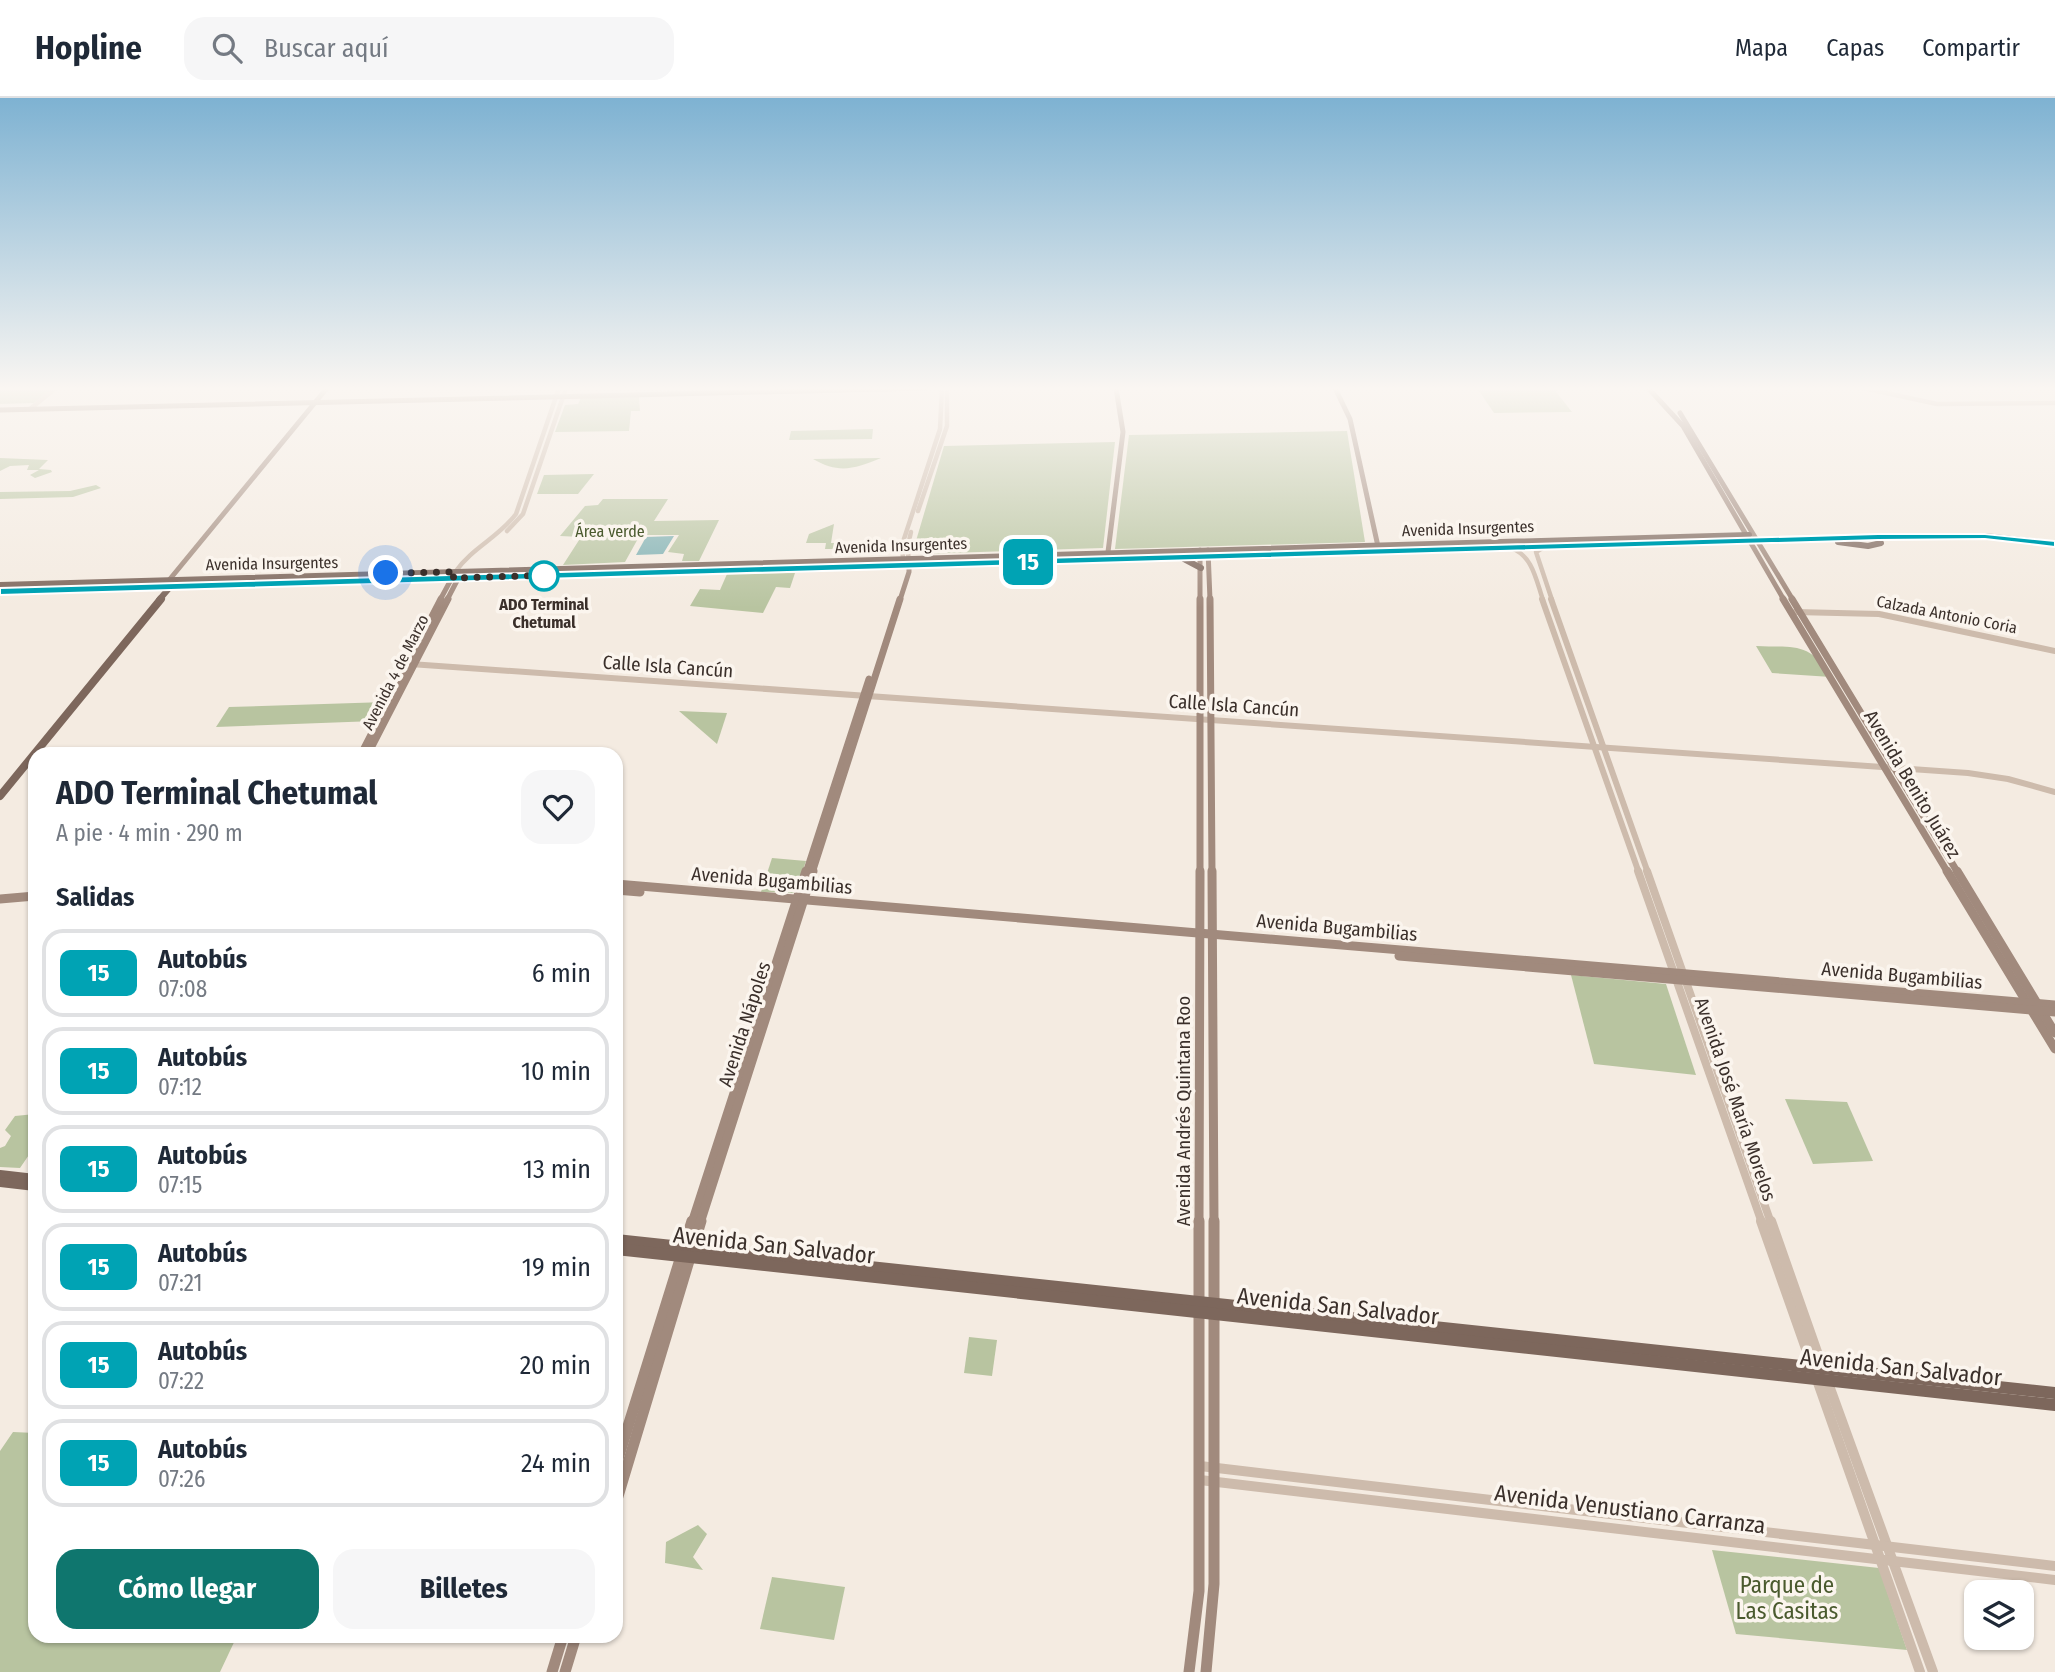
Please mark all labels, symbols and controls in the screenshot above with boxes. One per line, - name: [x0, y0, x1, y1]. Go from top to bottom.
- search box: [184, 17, 674, 80]
- text: Hopline: [35, 28, 142, 68]
- icon: search: [208, 29, 246, 67]
- text: Buscar aquí: [264, 33, 389, 64]
- text: Mapa: [1735, 34, 1788, 62]
- text: Capas: [1826, 34, 1884, 62]
- text: Compartir: [1922, 34, 2020, 62]
- street label: Avenida Insurgentes: [1401, 517, 1535, 540]
- park label: Área verde: [575, 522, 645, 541]
- street label: Avenida Insurgentes: [834, 534, 968, 557]
- line badge: 15: [996, 539, 1060, 585]
- text: 15: [1017, 548, 1039, 576]
- street label: Avenida Insurgentes: [206, 553, 339, 574]
- your location: [368, 555, 403, 590]
- marker: ADO Terminal Chetumal: [529, 561, 559, 591]
- street label: Calzada Antonio Coria: [1875, 592, 2019, 637]
- place label: ADO Terminal Chetumal: [498, 595, 589, 632]
- street label: Avenida 4 de Marzo: [358, 611, 433, 733]
- street label: Calle Isla Cancún: [602, 650, 734, 683]
- street label: Calle Isla Cancún: [1168, 689, 1300, 722]
- street label: Avenida Benito Juárez: [1859, 706, 1966, 863]
- button: heart: [521, 770, 595, 844]
- text: ADO Terminal Chetumal: [56, 773, 377, 813]
- text: A pie · 4 min · 290 m: [56, 819, 243, 847]
- street label: Avenida Bugambilias: [691, 862, 853, 899]
- text: Salidas: [56, 882, 134, 913]
- street label: Avenida Bugambilias: [1256, 909, 1418, 946]
- text: Autobús: [158, 944, 247, 975]
- street label: Avenida Bugambilias: [1821, 957, 1983, 994]
- text: 6 min: [532, 958, 591, 989]
- text: 15: [88, 959, 109, 987]
- street label: Avenida Nápoles: [713, 959, 775, 1089]
- text: 07:08: [158, 975, 207, 1003]
- street label: Avenida José María Morelos: [1690, 994, 1781, 1204]
- street label: Avenida Andrés Quintana Roo: [1172, 996, 1195, 1226]
- text: Autobús: [158, 1042, 247, 1073]
- text: 10 min: [521, 1056, 591, 1087]
- text: 15: [88, 1057, 109, 1085]
- text: 07:12: [158, 1073, 202, 1101]
- text: Autobús: [158, 1140, 247, 1171]
- text: 13 min: [523, 1154, 591, 1185]
- text: 15: [88, 1155, 109, 1183]
- text: 07:15: [158, 1171, 202, 1199]
- street label: Avenida San Salvador: [672, 1220, 876, 1270]
- text: Autobús: [158, 1238, 247, 1269]
- text: 19 min: [522, 1252, 591, 1283]
- text: 15: [88, 1253, 109, 1281]
- text: 07:21: [158, 1269, 202, 1297]
- street label: Avenida San Salvador: [1236, 1281, 1440, 1331]
- text: Autobús: [158, 1336, 247, 1367]
- street label: Avenida San Salvador: [1799, 1342, 2003, 1392]
- text: 20 min: [520, 1350, 591, 1381]
- text: 15: [88, 1351, 109, 1379]
- text: 07:22: [158, 1367, 204, 1395]
- text: Autobús: [158, 1434, 247, 1465]
- text: 24 min: [521, 1448, 591, 1479]
- text: 15: [88, 1449, 109, 1477]
- text: 07:26: [158, 1465, 205, 1493]
- street label: Avenida Venustiano Carranza: [1493, 1478, 1767, 1540]
- button: Cómo llegar: [56, 1549, 319, 1629]
- button: Billetes: [333, 1549, 595, 1629]
- park label: Parque de Las Casitas: [1736, 1571, 1839, 1625]
- map controls: [1964, 1580, 2034, 1650]
- button: layers: [1964, 1580, 2034, 1650]

